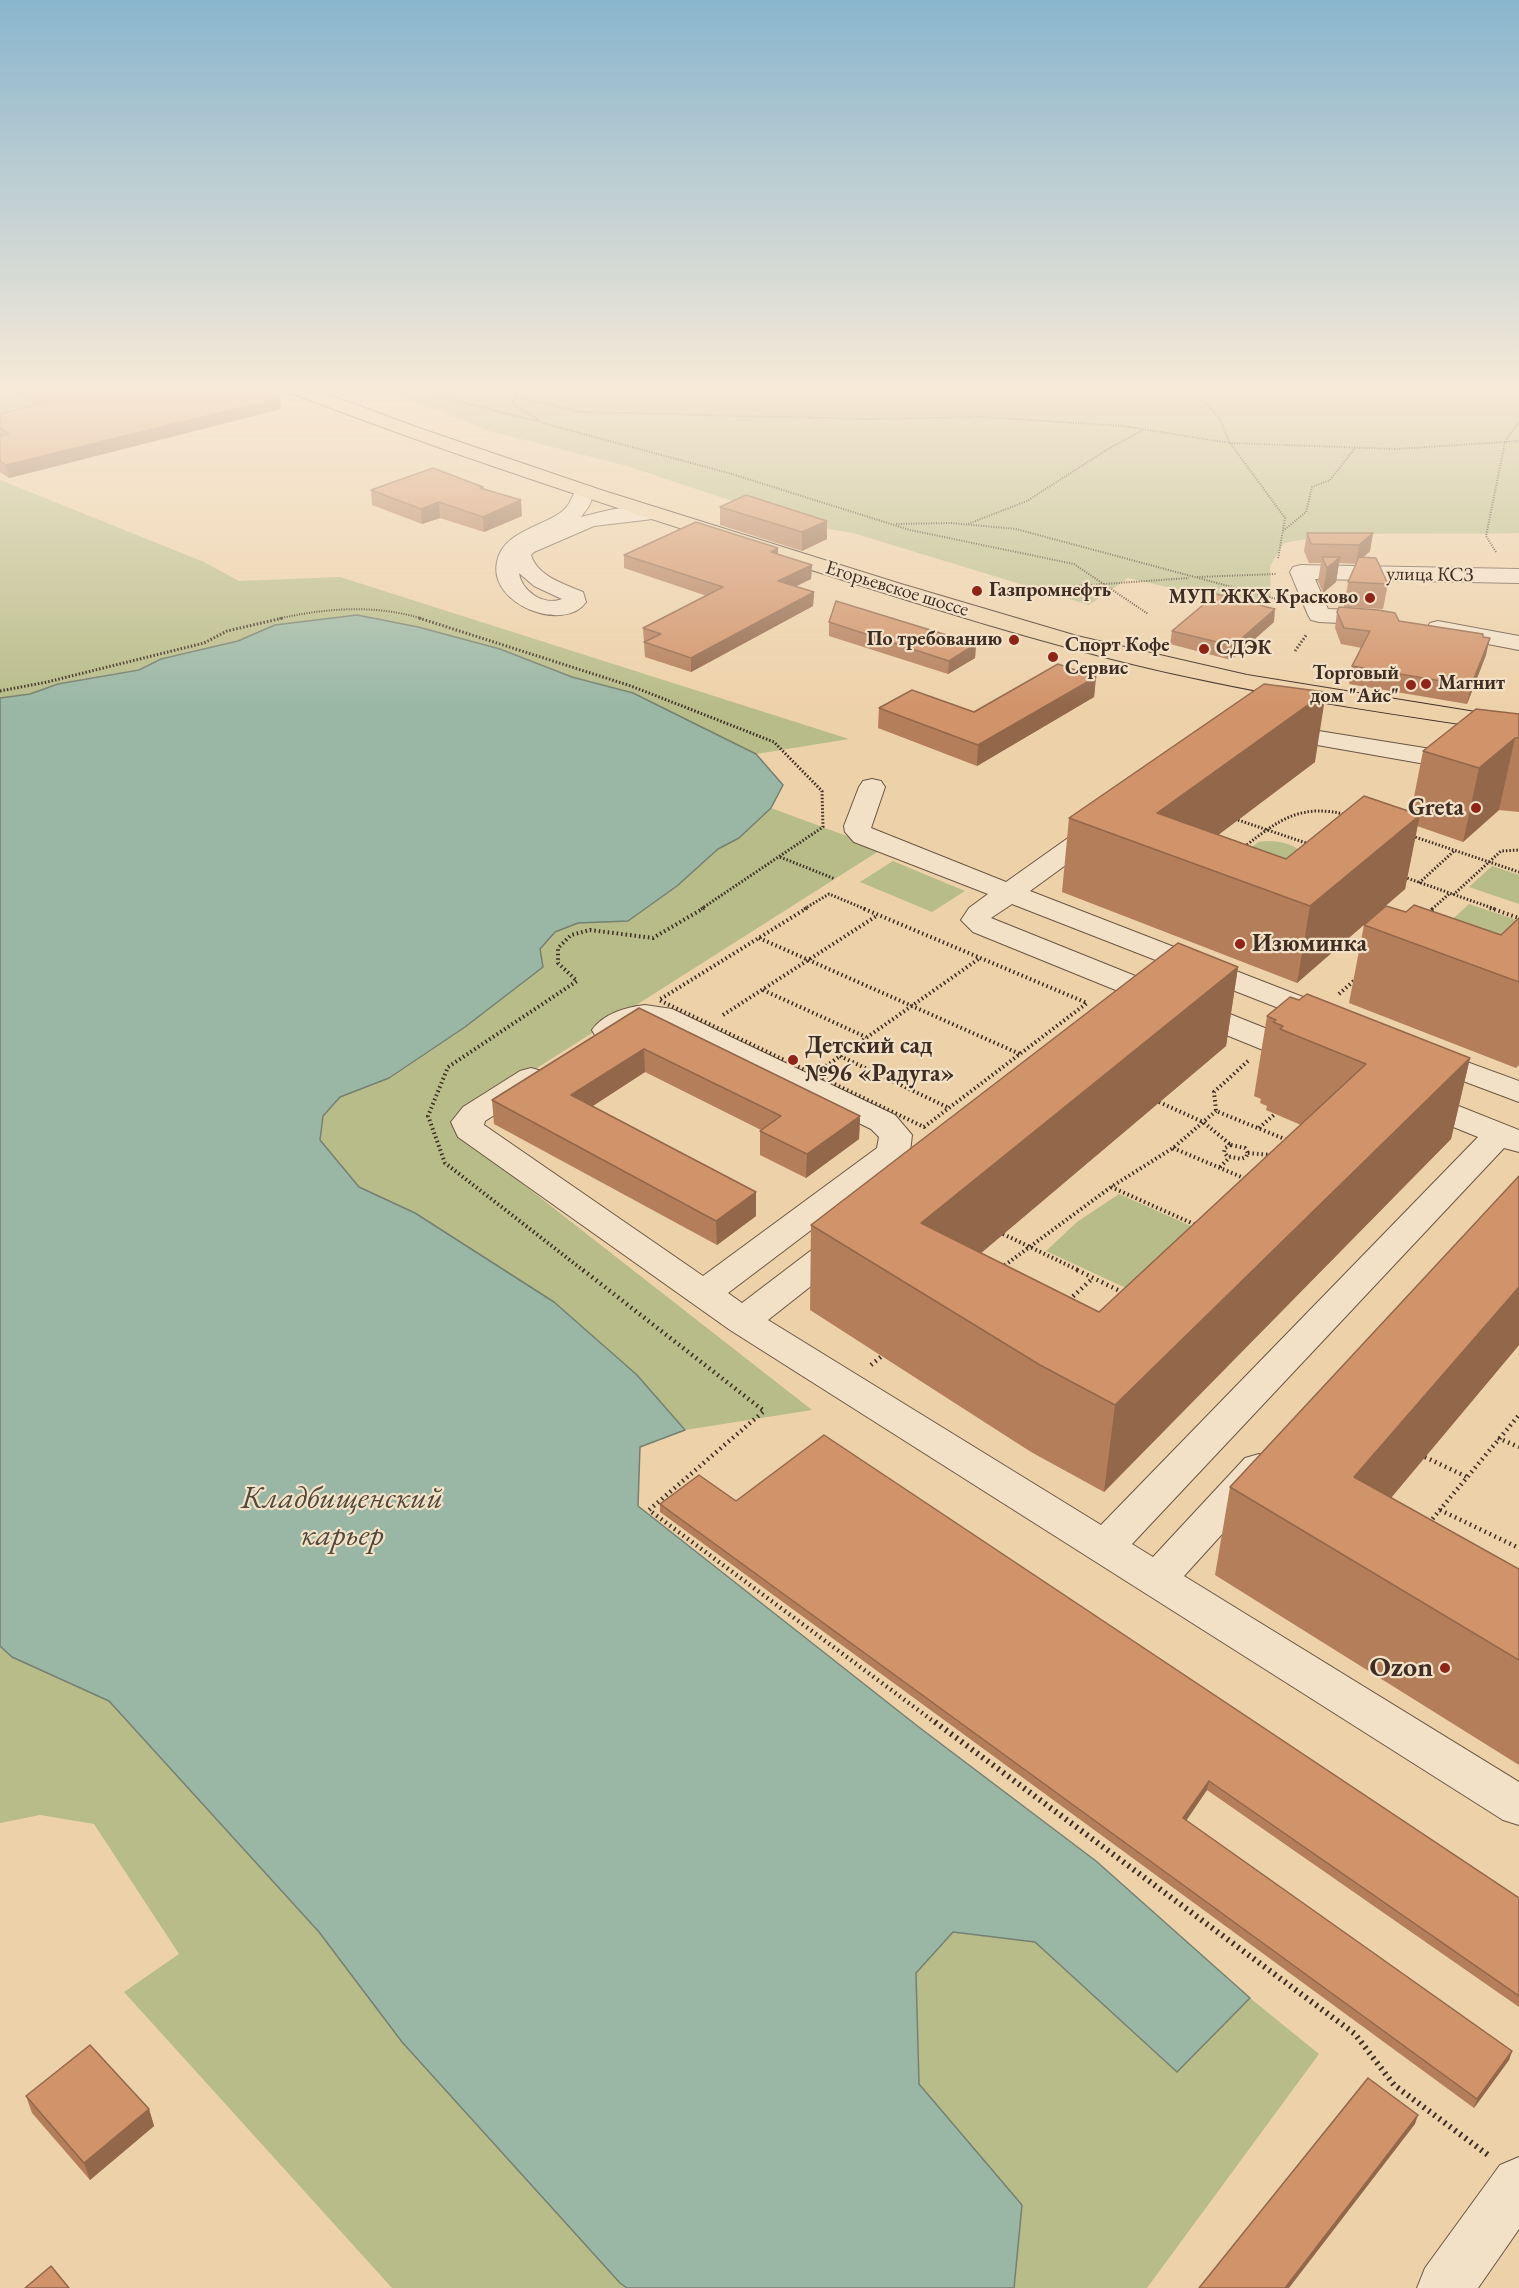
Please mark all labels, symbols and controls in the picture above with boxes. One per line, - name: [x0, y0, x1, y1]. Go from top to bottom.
- street label: Егорьевское шоссе: [822, 556, 972, 622]
- street label: улица КСЗ: [1386, 562, 1474, 588]
- place label: Газпромнефть: [989, 579, 1111, 603]
- marker: Газпромнефть: [970, 584, 984, 598]
- place label: МУП ЖКХ Красково: [1169, 586, 1358, 610]
- marker: МУП ЖКХ Красково: [1363, 591, 1377, 605]
- place label: По требованию: [867, 628, 1002, 652]
- marker: По требованию: [1007, 633, 1021, 647]
- place label: Спорт Кофе Сервис: [1065, 634, 1169, 681]
- place label: СДЭК: [1216, 637, 1272, 661]
- marker: СДЭК: [1197, 642, 1211, 656]
- marker: Спорт Кофе Сервис: [1046, 650, 1060, 664]
- place label: Торговый дом "Айс": [1310, 662, 1399, 709]
- place label: Магнит: [1438, 672, 1505, 696]
- marker: Магнит: [1419, 677, 1433, 691]
- marker: Торговый дом "Айс": [1404, 678, 1418, 692]
- place label: Greta: [1408, 794, 1464, 822]
- marker: Greta: [1469, 801, 1483, 815]
- place label: Изюминка: [1252, 930, 1367, 958]
- marker: Изюминка: [1233, 937, 1247, 951]
- place label: Детский сад №96 «Радуга»: [805, 1032, 954, 1088]
- marker: Детский сад №96 «Радуга»: [786, 1053, 800, 1067]
- water label: Кладбищенский карьер: [241, 1480, 443, 1555]
- place label: Ozon: [1370, 1651, 1433, 1685]
- marker: Ozon: [1438, 1661, 1452, 1675]

